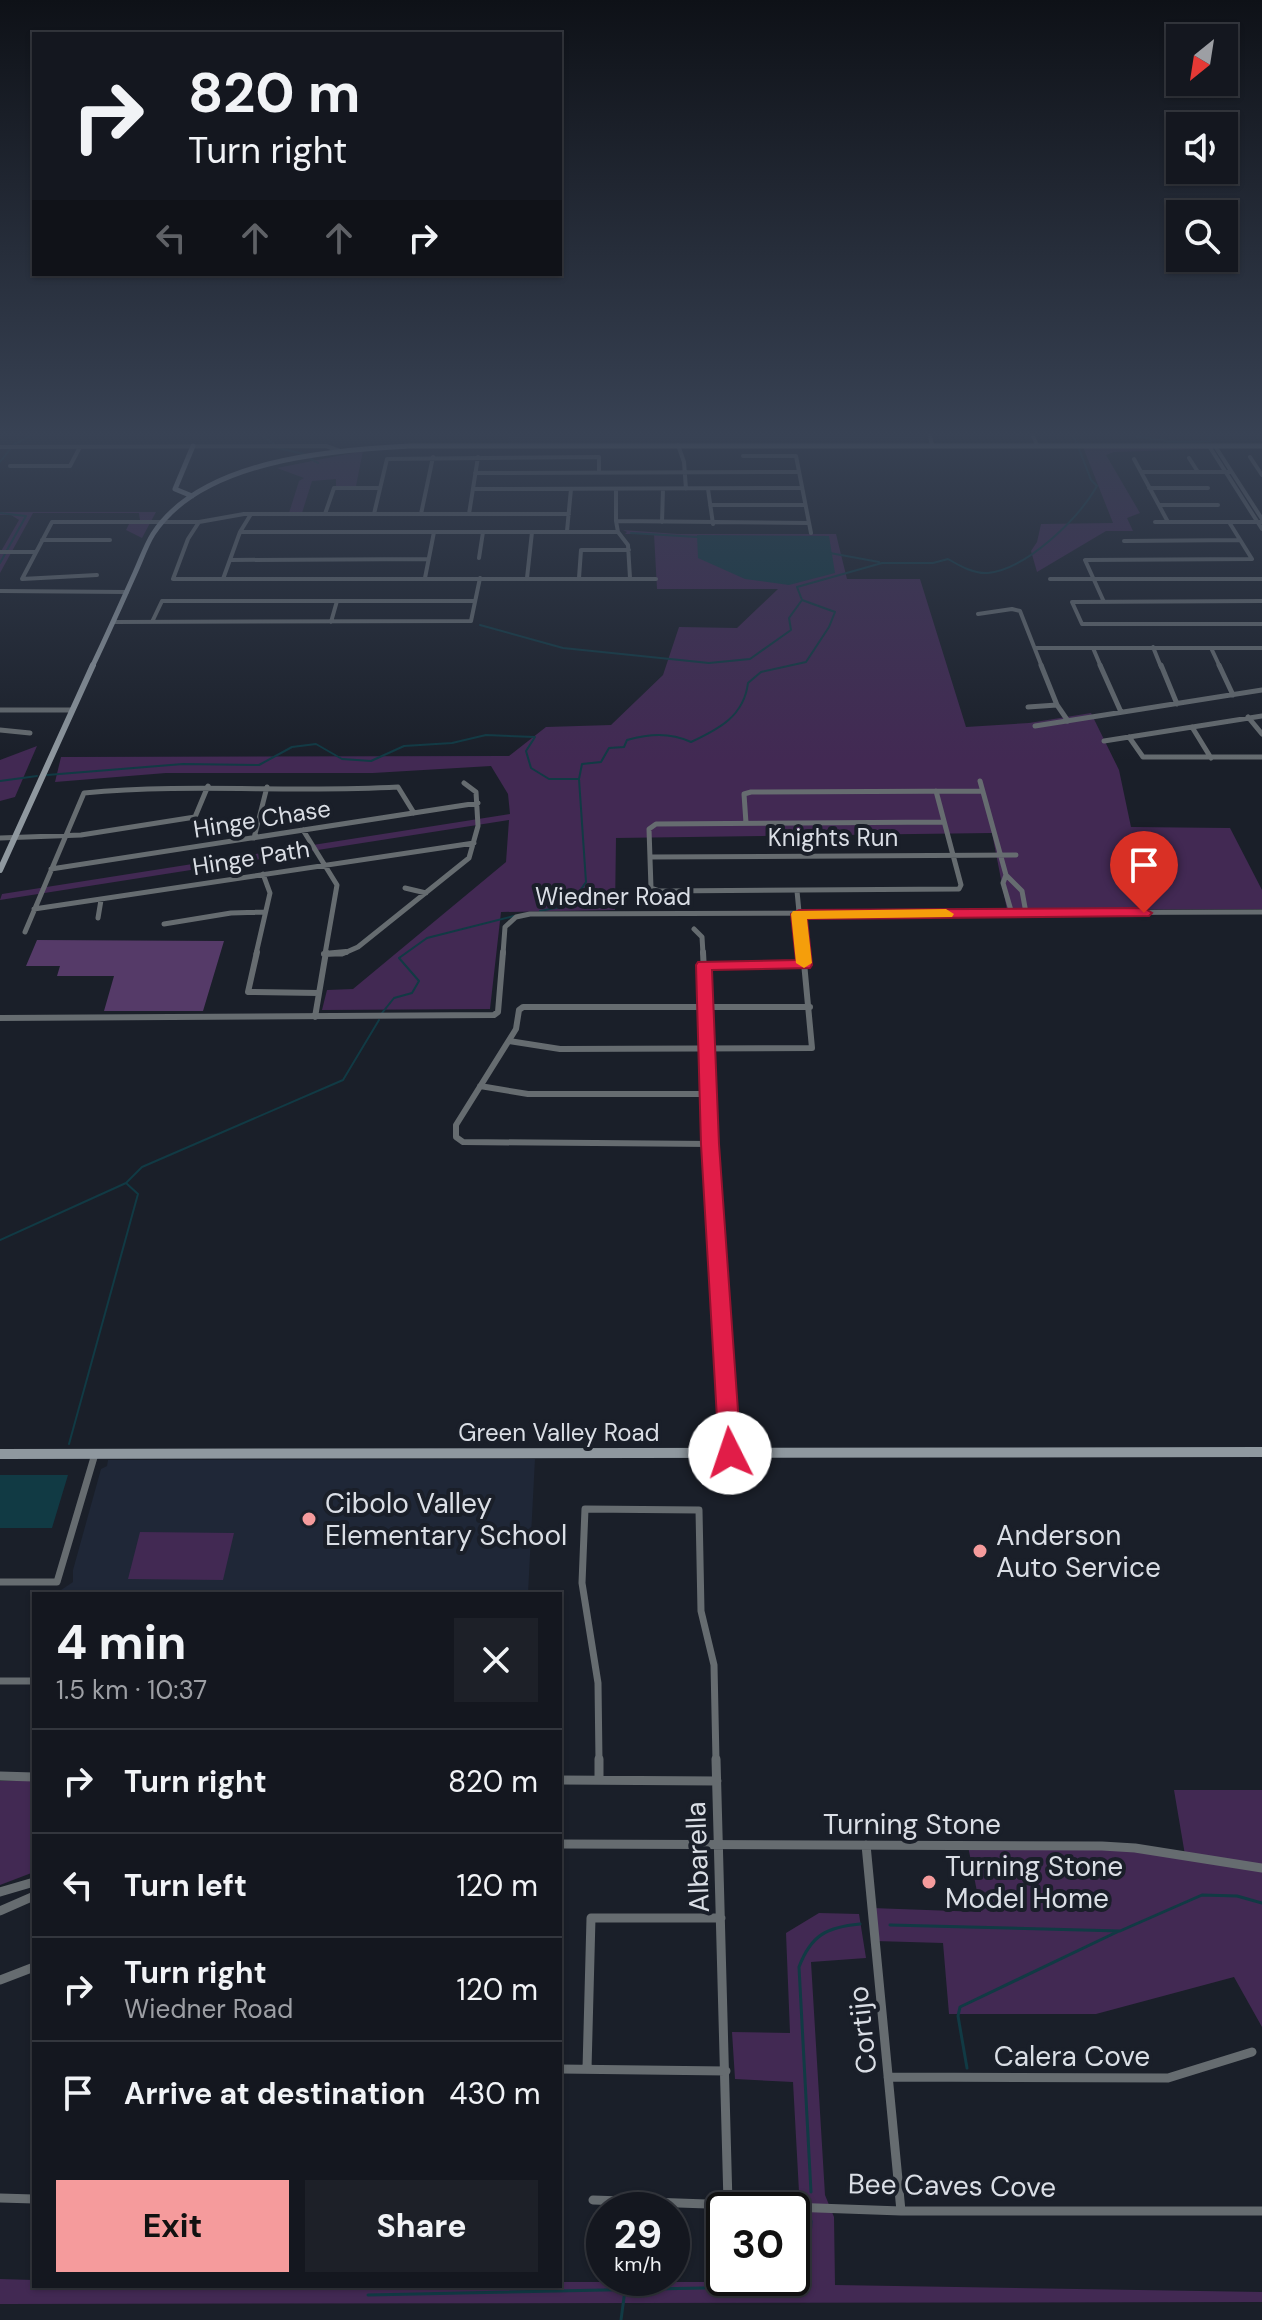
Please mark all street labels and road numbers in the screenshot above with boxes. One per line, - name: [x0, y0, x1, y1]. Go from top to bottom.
- street label: Hinge Chase: [191, 792, 333, 845]
- street label: Knights Run: [768, 822, 898, 853]
- street label: Hinge Path: [190, 833, 312, 882]
- street label: Wiedner Road: [535, 881, 691, 912]
- street label: Green Valley Road: [458, 1417, 660, 1448]
- street label: Albarella: [677, 1801, 718, 1913]
- street label: Turning Stone: [823, 1806, 1001, 1843]
- street label: Cortijo: [839, 1984, 886, 2076]
- street label: Calera Cove: [994, 2038, 1150, 2075]
- street label: Bee Caves Cove: [848, 2165, 1056, 2206]

